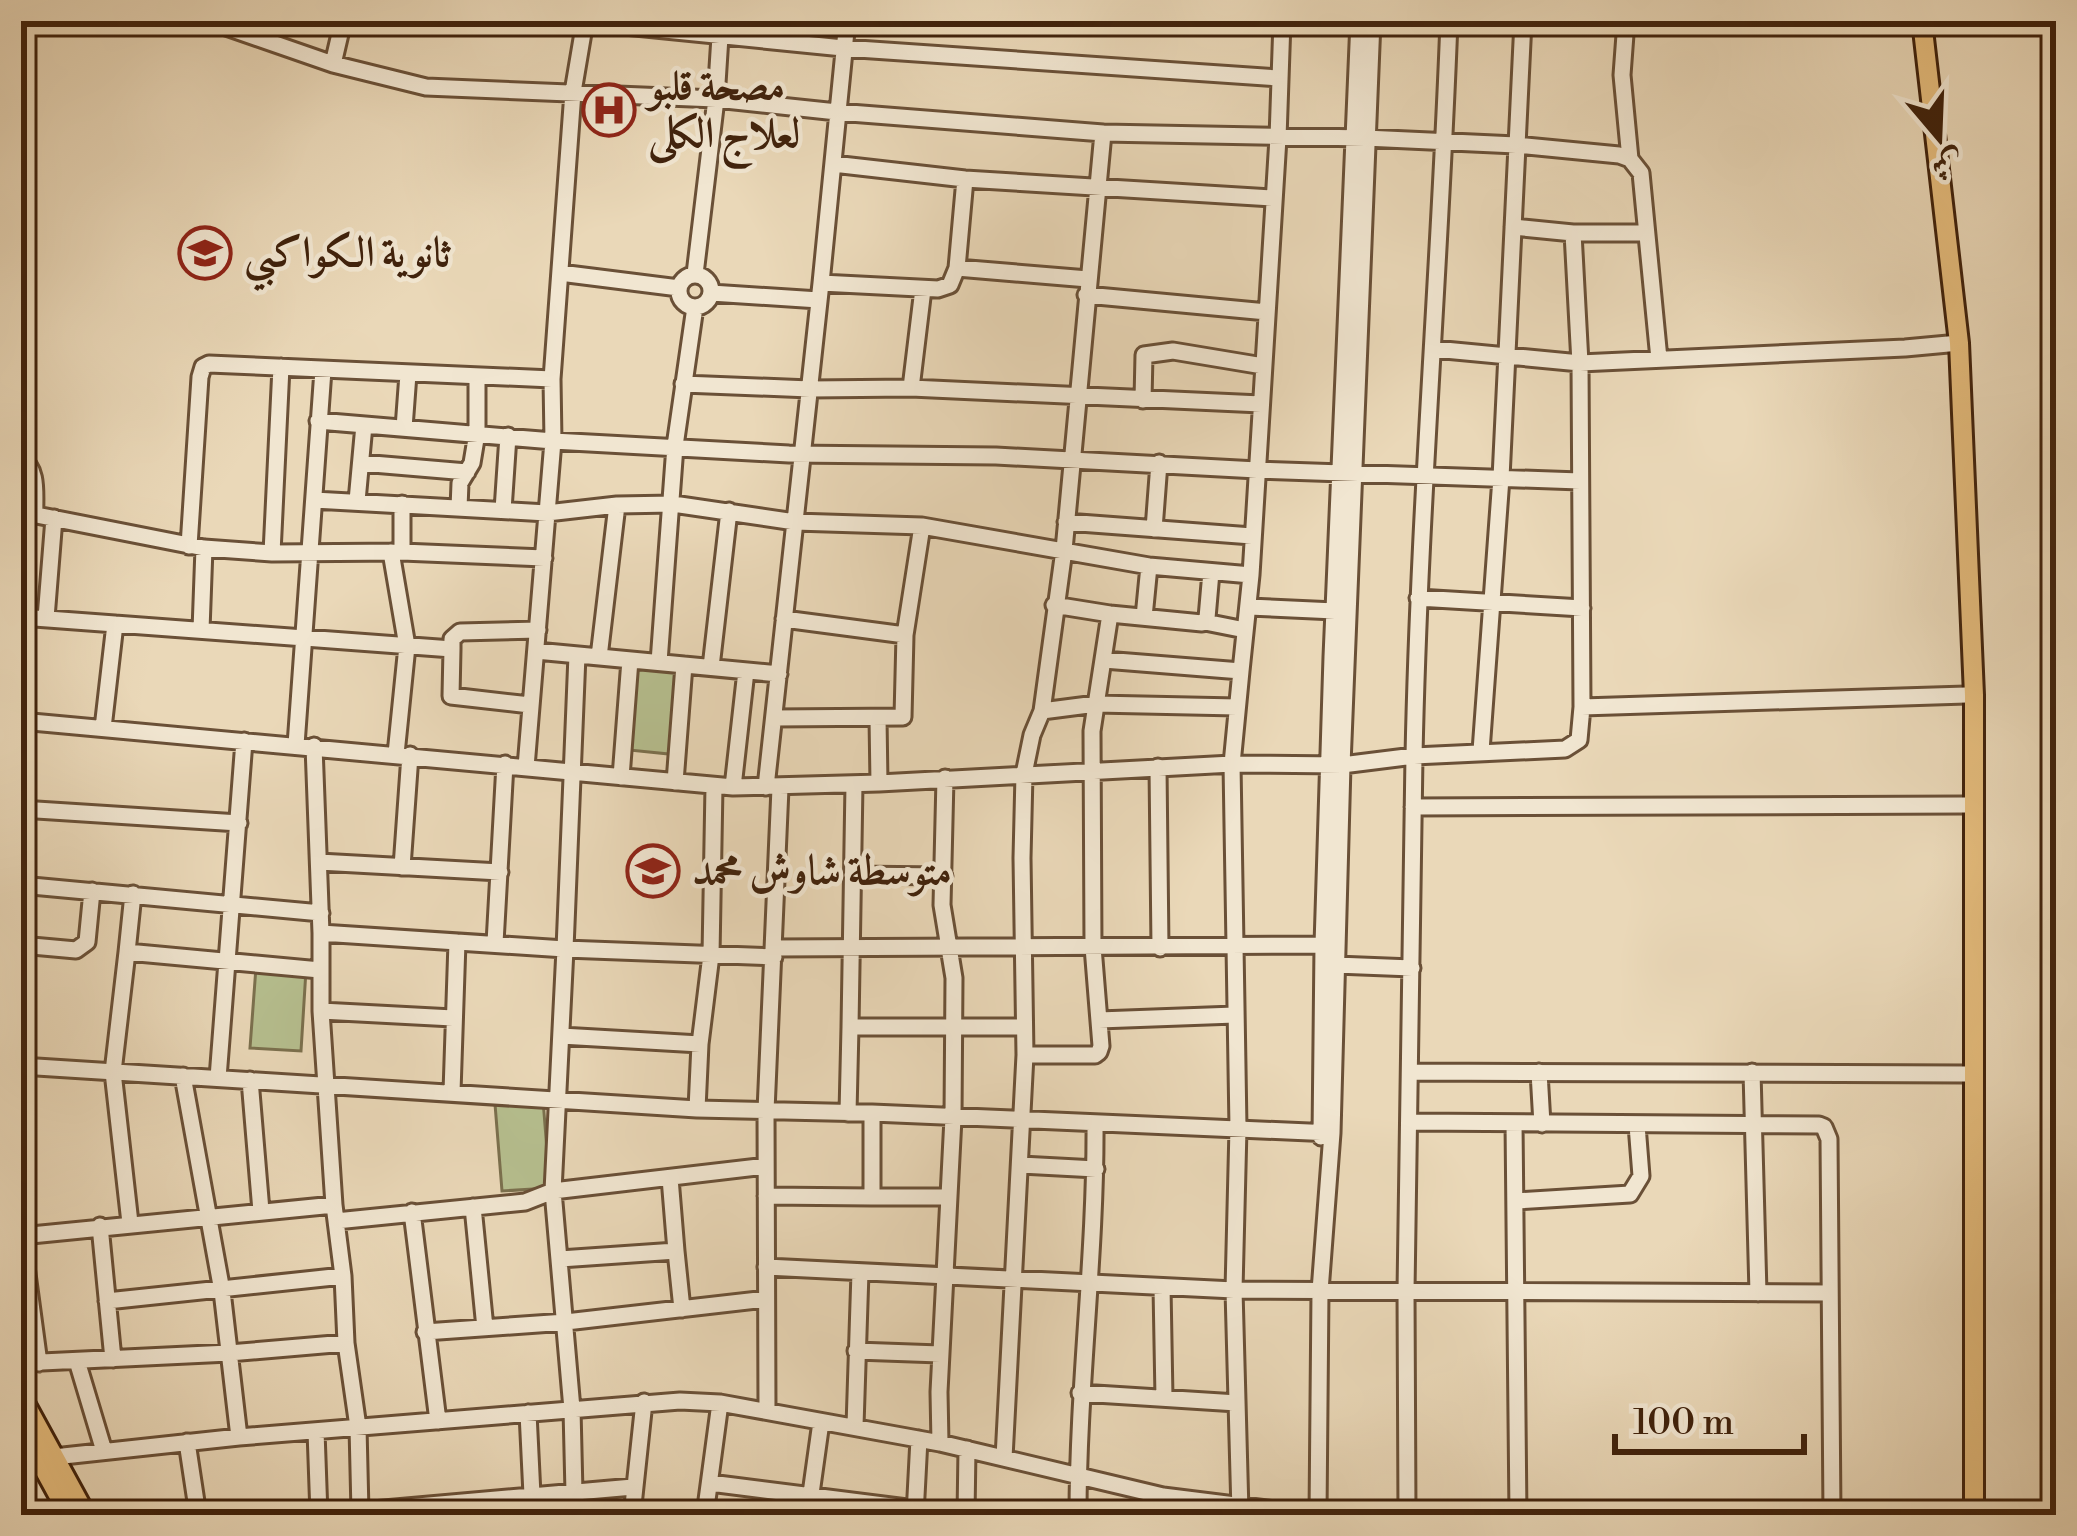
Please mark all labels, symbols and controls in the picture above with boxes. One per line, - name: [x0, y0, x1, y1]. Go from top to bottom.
- place label: مصحة قلبو لعلاج الكلى: [644, 60, 801, 170]
- north arrow: [1879, 78, 1999, 198]
- hospital icon: مصحة قلبو لعلاج الكلى: [581, 82, 637, 138]
- text: ش: [1926, 139, 1970, 189]
- school or university icon: ثانوية الكواكبي: [177, 225, 233, 281]
- place label: ثانوية الكواكبي: [244, 227, 452, 292]
- school or university icon: متوسطة شاوش محمد: [625, 843, 681, 899]
- place label: متوسطة شاوش محمد: [692, 845, 952, 898]
- scale bar: [1615, 1380, 1804, 1454]
- text: 100 m: [1633, 1401, 1734, 1446]

